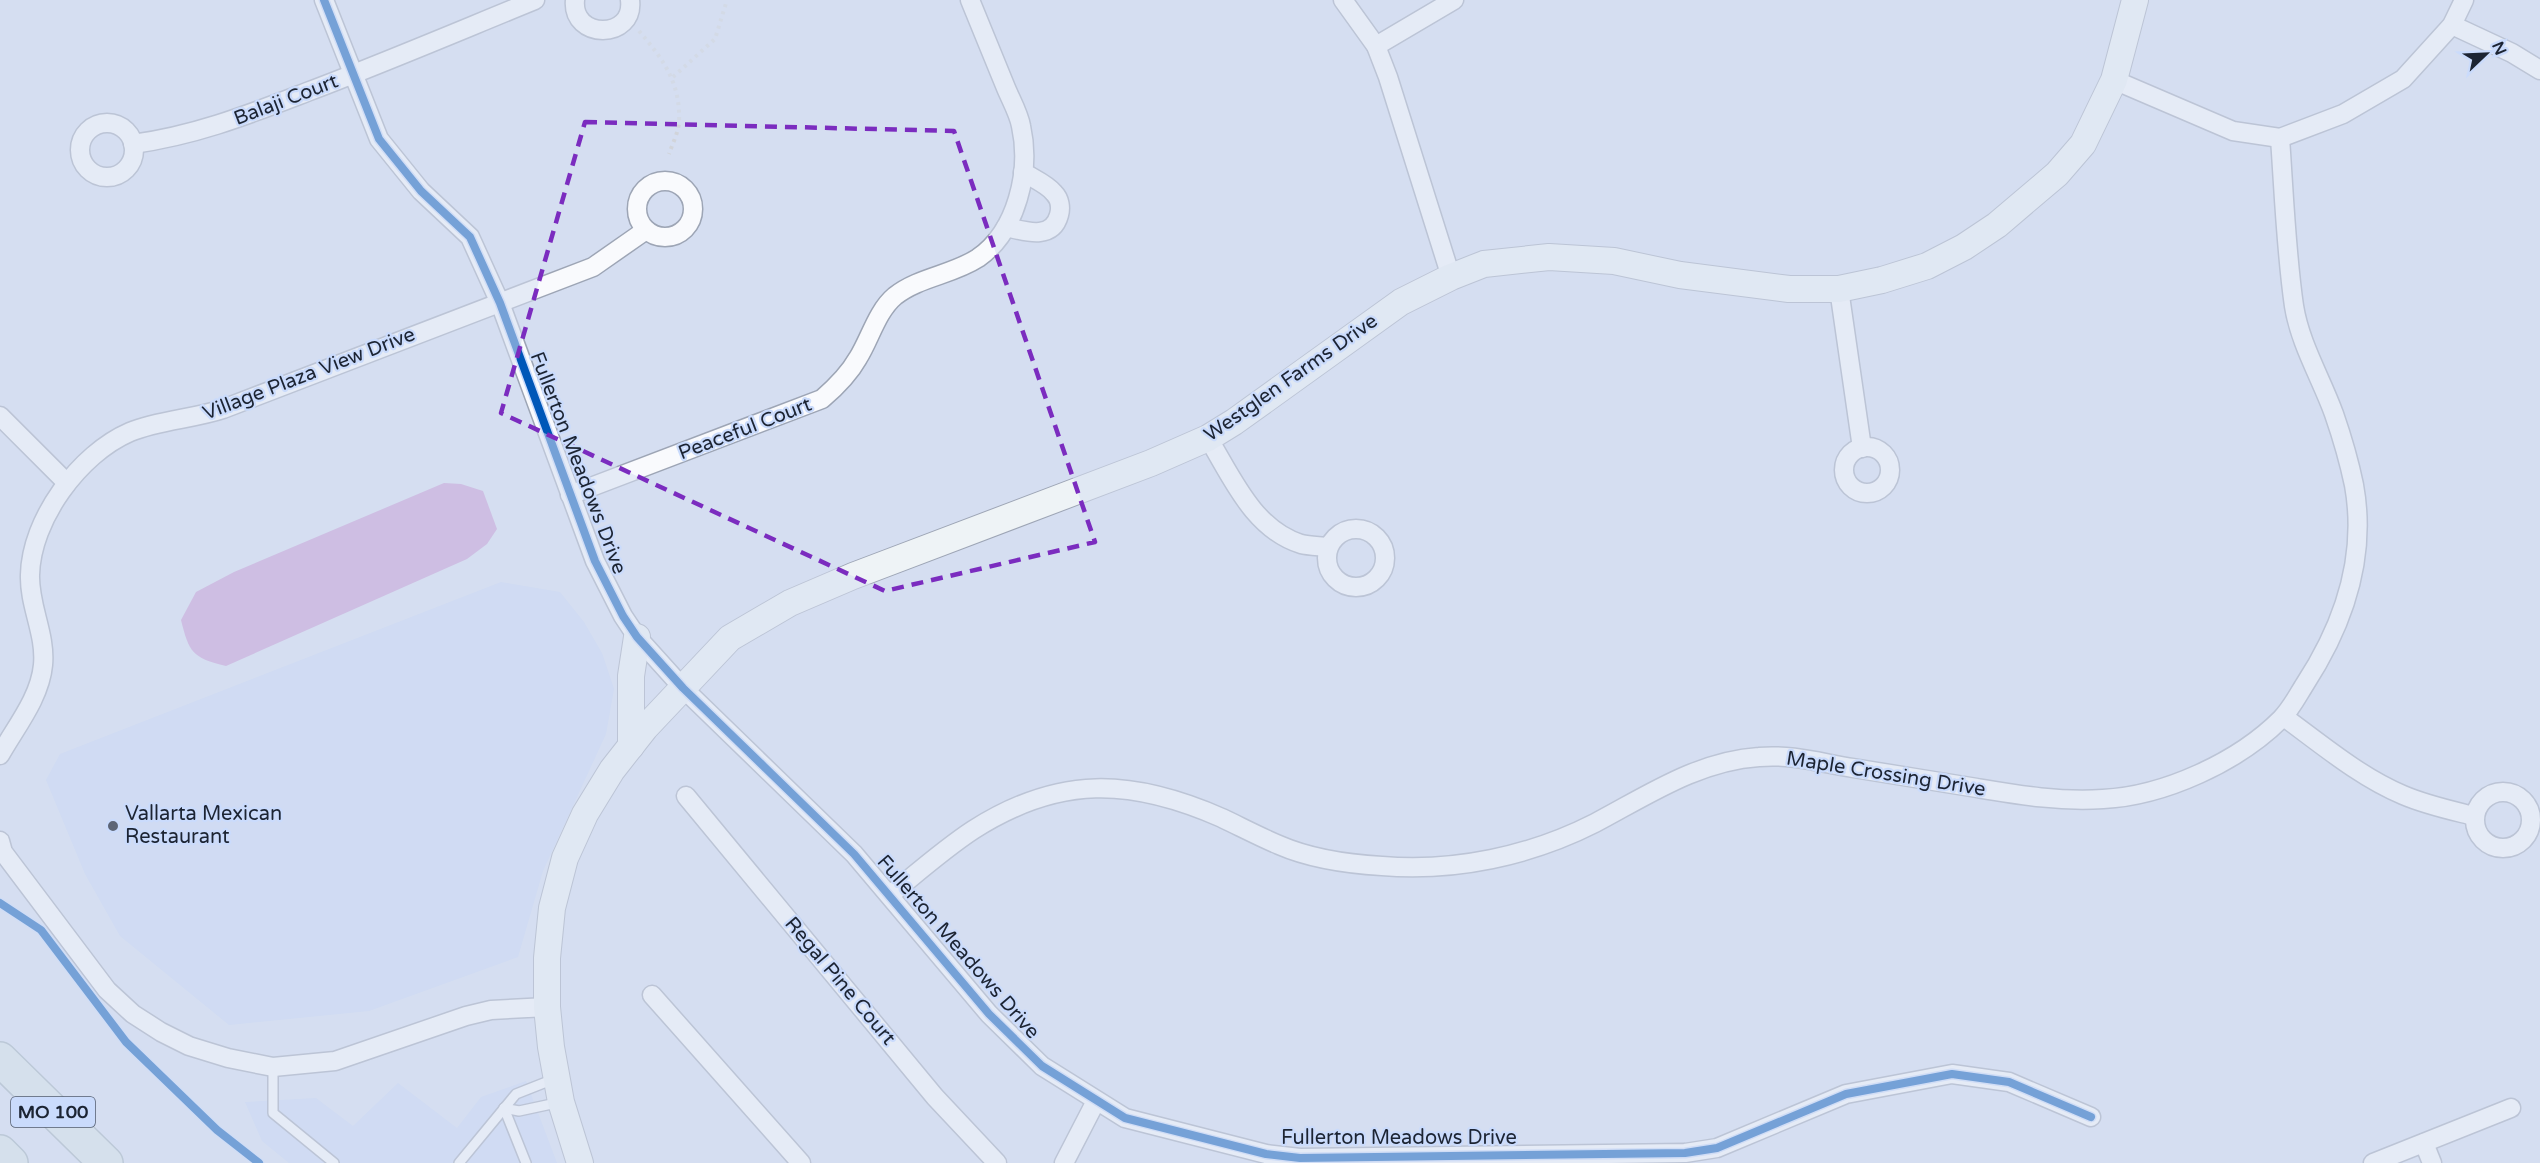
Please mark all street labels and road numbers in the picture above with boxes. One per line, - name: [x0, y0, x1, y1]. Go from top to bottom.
- street label: Balaji Court: [230, 69, 342, 131]
- street label: Westglen Farms Drive: [1200, 309, 1382, 447]
- street label: Village Plaza View Drive: [200, 322, 418, 426]
- street label: Fullerton Meadows Drive: [525, 349, 631, 577]
- street label: Peaceful Court: [675, 392, 815, 465]
- street label: Maple Crossing Drive: [1785, 746, 1987, 802]
- street label: Fullerton Meadows Drive: [872, 850, 1044, 1044]
- street label: Regal Pine Court: [779, 912, 901, 1050]
- road number: MO 100: [11, 1097, 95, 1127]
- street label: Fullerton Meadows Drive: [1281, 1126, 1517, 1150]

